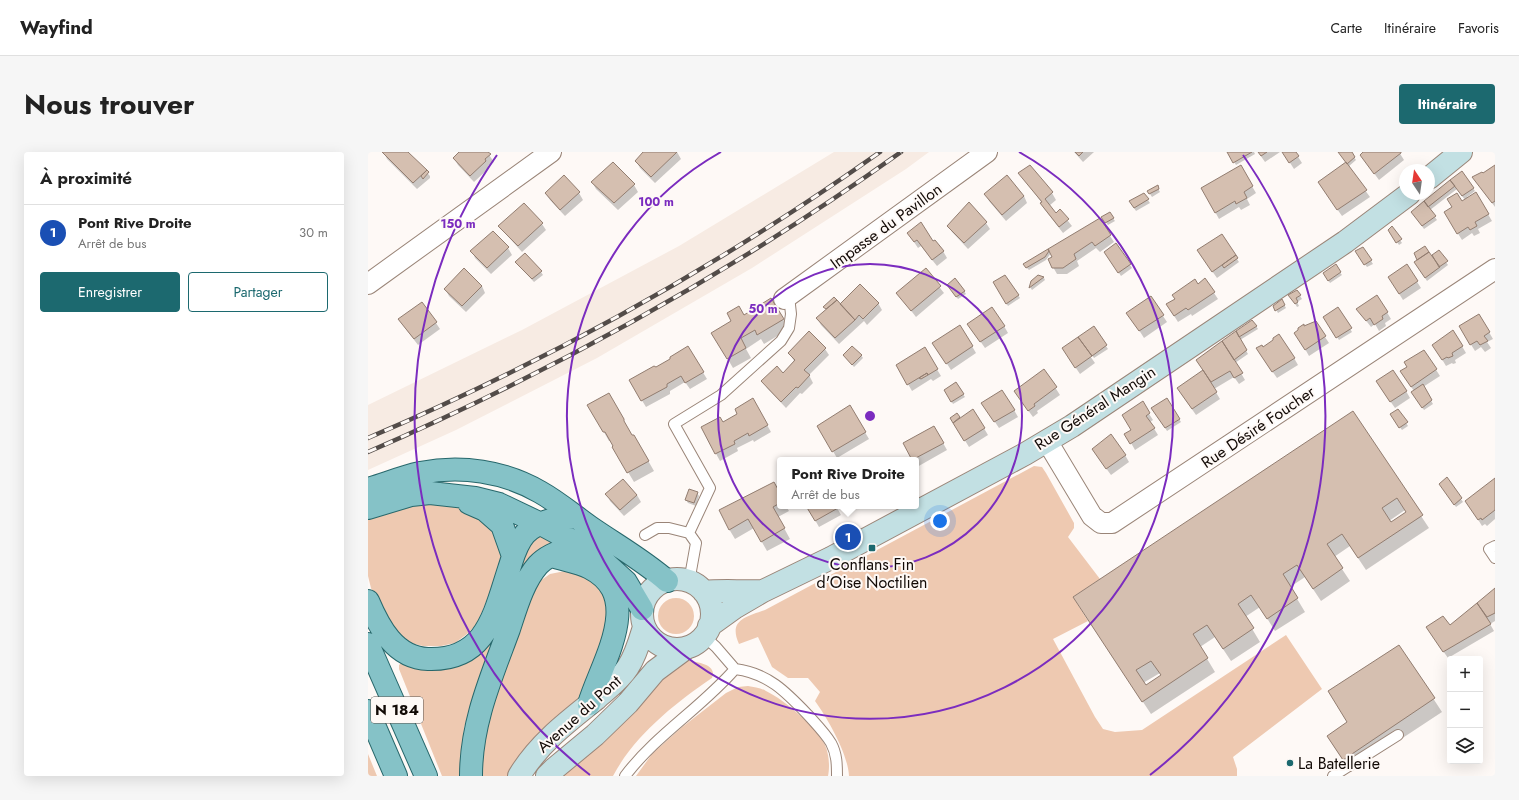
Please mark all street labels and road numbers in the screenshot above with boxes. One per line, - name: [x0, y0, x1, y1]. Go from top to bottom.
- street label: Impasse du Pavillon: [825, 178, 947, 274]
- street label: Rue Général Mangin: [1030, 360, 1160, 456]
- street label: Rue Désiré Foucher: [1196, 380, 1320, 474]
- street label: Avenue du Pont: [532, 670, 626, 758]
- road number: N 184: [371, 697, 423, 723]

